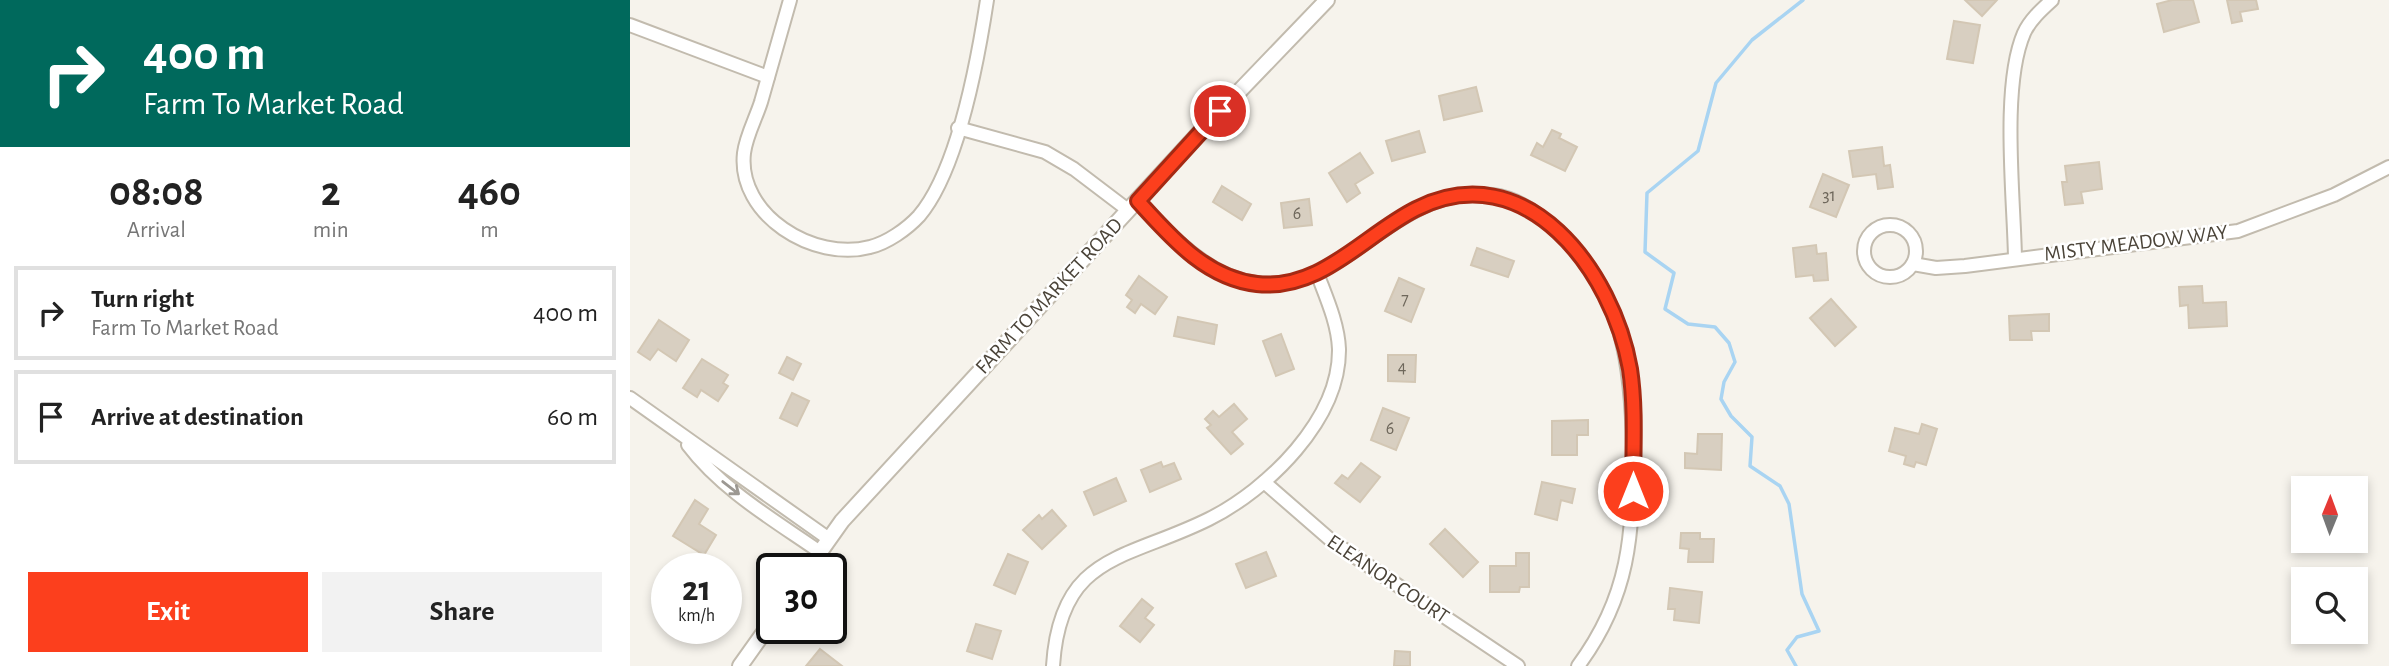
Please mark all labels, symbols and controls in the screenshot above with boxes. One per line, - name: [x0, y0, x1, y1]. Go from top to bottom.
- icon: right: [28, 28, 119, 119]
- text: 400 m: [143, 30, 266, 79]
- pin: [1190, 81, 1250, 141]
- text: Farm To Market Road: [143, 88, 404, 120]
- icon: arrive: [1201, 92, 1239, 130]
- text: 08:08: [109, 171, 204, 213]
- text: 2: [321, 171, 341, 213]
- text: 460: [458, 171, 521, 213]
- house number: 31: [1822, 187, 1836, 205]
- house number: 6: [1293, 205, 1301, 223]
- street label: FARM TO MARKET ROAD: [972, 214, 1126, 378]
- text: Arrival: [127, 219, 186, 242]
- text: min: [313, 219, 349, 242]
- text: m: [480, 219, 499, 242]
- street label: MISTY MEADOW WAY: [2043, 221, 2229, 265]
- text: Turn right: [91, 286, 194, 312]
- house number: 7: [1401, 291, 1409, 309]
- icon: right: [32, 294, 70, 332]
- text: 400 m: [533, 300, 598, 326]
- text: Farm To Market Road: [91, 317, 279, 340]
- house number: 4: [1398, 359, 1407, 377]
- icon: arrive: [32, 398, 70, 436]
- text: Arrive at destination: [91, 404, 304, 430]
- text: 60 m: [547, 404, 598, 430]
- house number: 6: [1386, 420, 1394, 438]
- position arrow: [1596, 454, 1670, 528]
- north arrow: [2291, 476, 2368, 553]
- map controls: [2291, 476, 2368, 644]
- one-way arrow: [721, 480, 739, 496]
- street label: ELEANOR COURT: [1323, 531, 1453, 627]
- speed limit sign: 30: [756, 553, 847, 644]
- button: search: [2291, 567, 2368, 644]
- button: Exit: [28, 572, 308, 652]
- button: Share: [322, 572, 602, 652]
- text: 21: [682, 572, 711, 607]
- text: km/h: [678, 607, 715, 625]

